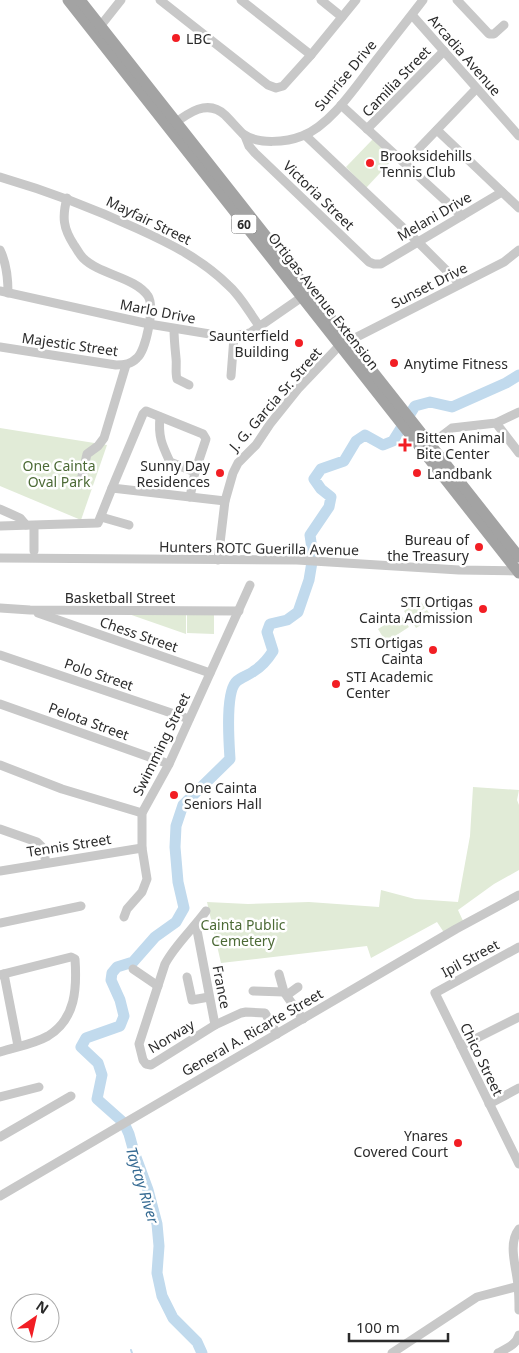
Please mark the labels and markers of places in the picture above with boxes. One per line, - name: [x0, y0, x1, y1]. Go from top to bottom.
- place label: LBC: [186, 29, 211, 48]
- marker: LBC: [170, 32, 182, 44]
- place label: Brooksidehills Tennis Club: [380, 146, 472, 181]
- marker: Brooksidehills Tennis Club: [364, 157, 376, 169]
- place label: Saunterfield Building: [209, 326, 289, 361]
- marker: Saunterfield Building: [293, 337, 305, 349]
- place label: Anytime Fitness: [404, 354, 508, 373]
- marker: Anytime Fitness: [388, 357, 400, 369]
- place label: Bitten Animal Bite Center: [416, 428, 505, 463]
- marker: Bitten Animal Bite Center: [398, 438, 412, 452]
- place label: Sunny Day Residences: [137, 456, 211, 491]
- place label: Landbank: [427, 464, 493, 483]
- marker: Sunny Day Residences: [214, 467, 226, 479]
- marker: Landbank: [411, 467, 423, 479]
- place label: Bureau of the Treasury: [387, 530, 470, 565]
- marker: Bureau of the Treasury: [473, 541, 485, 553]
- place label: STI Ortigas Cainta Admission: [359, 592, 473, 627]
- marker: STI Ortigas Cainta Admission: [477, 603, 489, 615]
- place label: STI Ortigas Cainta: [351, 633, 423, 668]
- marker: STI Ortigas Cainta: [427, 644, 439, 656]
- place label: STI Academic Center: [346, 667, 434, 702]
- marker: STI Academic Center: [330, 678, 342, 690]
- place label: One Cainta Seniors Hall: [184, 778, 262, 813]
- marker: One Cainta Seniors Hall: [168, 789, 180, 801]
- place label: Ynares Covered Court: [354, 1126, 448, 1161]
- marker: Ynares Covered Court: [452, 1137, 464, 1149]

